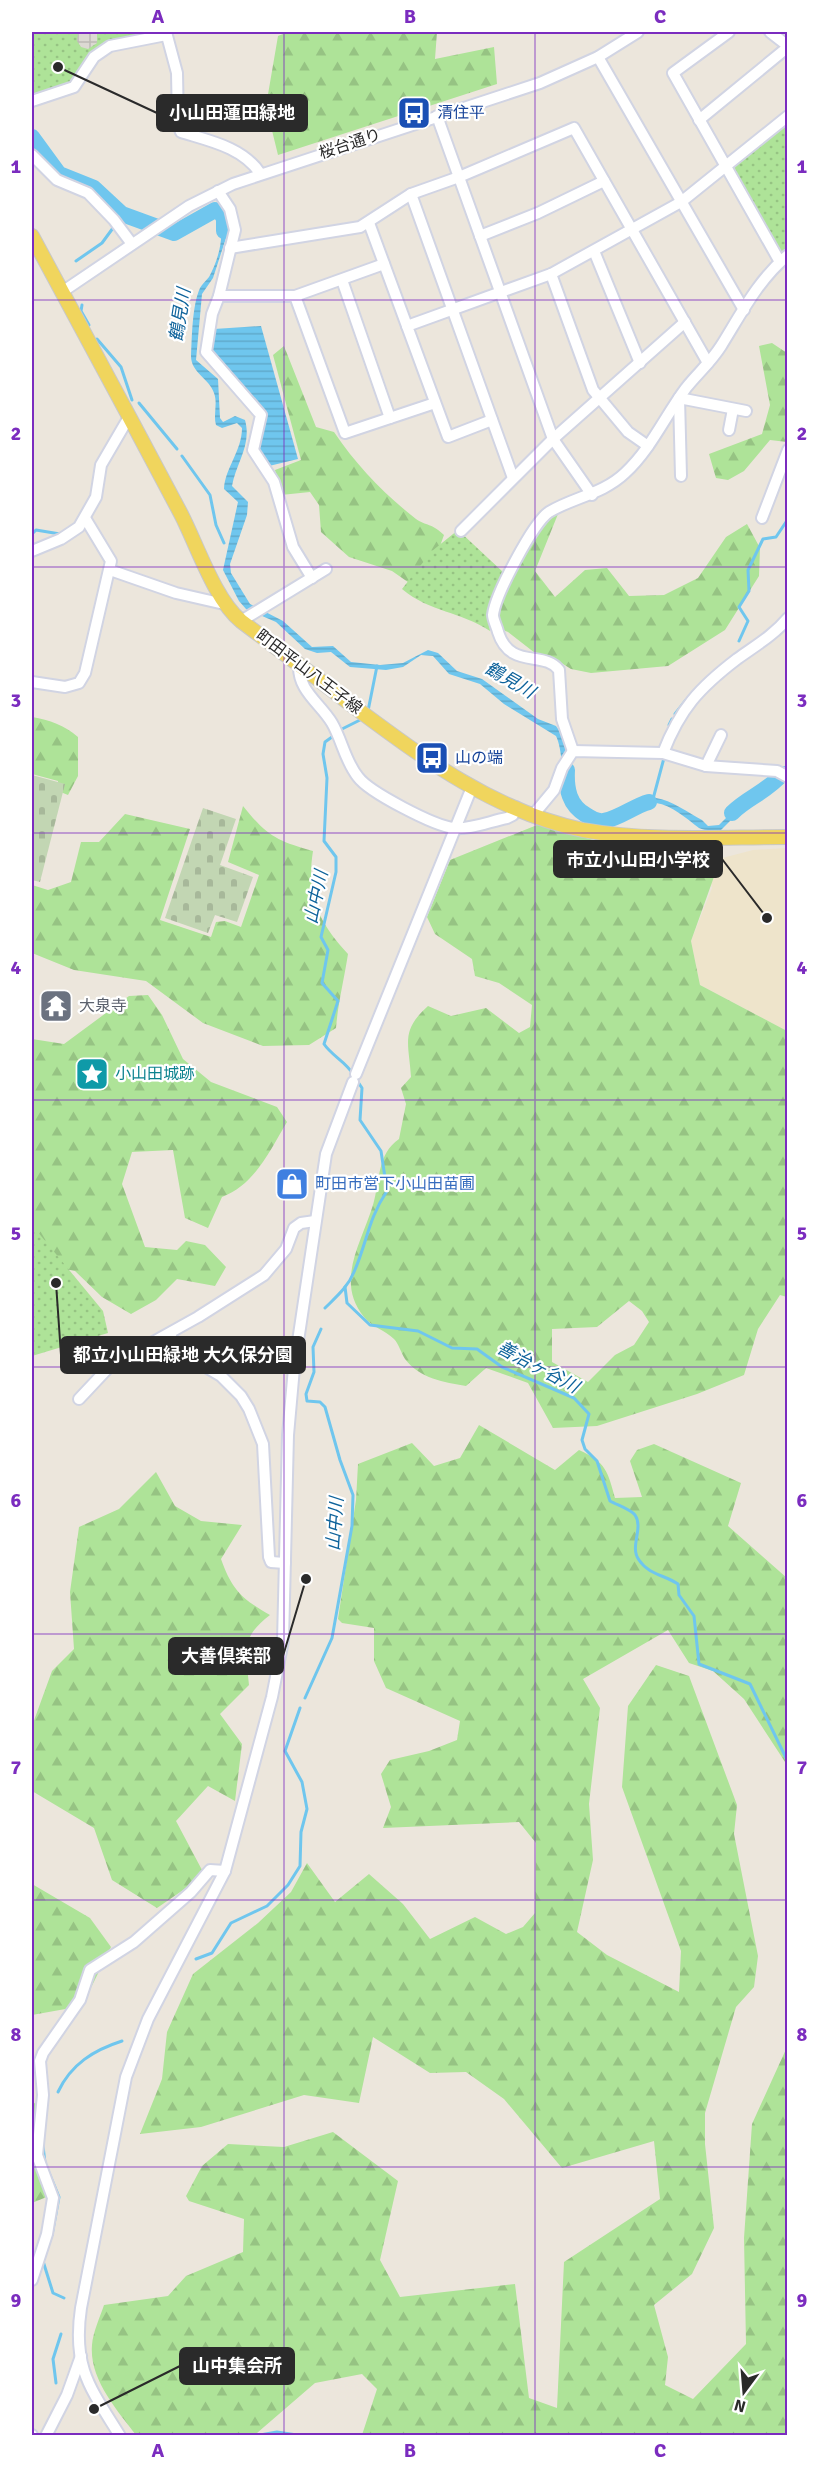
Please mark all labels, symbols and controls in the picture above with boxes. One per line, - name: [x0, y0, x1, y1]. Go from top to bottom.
- text: A: [152, 4, 165, 29]
- text: B: [404, 4, 416, 29]
- text: C: [654, 4, 666, 29]
- callout: 小山田蓮田緑地: [157, 95, 307, 131]
- bus stop icon: 清住平: [396, 95, 432, 131]
- text: 小山田蓮田緑地: [169, 102, 295, 124]
- place label: 清住平: [437, 103, 485, 123]
- street label: 桜台通り: [316, 125, 384, 163]
- text: 1: [11, 154, 22, 179]
- text: 1: [797, 154, 808, 179]
- water label: 鶴見川: [165, 285, 195, 343]
- text: 2: [11, 421, 21, 446]
- text: 2: [797, 421, 807, 446]
- street label: 町田平山八王子線: [252, 625, 366, 719]
- water label: 鶴見川: [481, 657, 541, 704]
- text: 3: [11, 688, 21, 713]
- text: 3: [797, 688, 807, 713]
- bus stop icon: 山の端: [414, 740, 450, 776]
- place label: 山の端: [455, 748, 503, 768]
- callout: 市立小山田小学校: [554, 841, 722, 877]
- text: 市立小山田小学校: [566, 849, 710, 871]
- water label: 山中川: [300, 866, 333, 926]
- text: 4: [11, 955, 22, 980]
- text: 4: [797, 955, 808, 980]
- temple icon: 大泉寺: [38, 988, 74, 1024]
- place label: 大泉寺: [79, 996, 127, 1016]
- place icon: 小山田城跡: [74, 1056, 110, 1092]
- place label: 小山田城跡: [115, 1064, 195, 1084]
- shop icon: 町田市営下小山田苗圃: [274, 1166, 310, 1202]
- place label: 町田市営下小山田苗圃: [315, 1174, 475, 1194]
- text: 5: [11, 1221, 21, 1246]
- text: 5: [797, 1221, 807, 1246]
- water label: 善治ヶ谷川: [493, 1336, 585, 1399]
- callout: 都立小山田緑地 大久保分園: [61, 1337, 305, 1373]
- text: 都立小山田緑地 大久保分園: [73, 1344, 293, 1366]
- text: 6: [11, 1488, 22, 1513]
- text: 6: [797, 1488, 808, 1513]
- water label: 山中川: [322, 1494, 348, 1552]
- callout: 大善倶楽部: [169, 1638, 283, 1674]
- text: 大善倶楽部: [181, 1645, 271, 1667]
- text: 7: [11, 1755, 22, 1780]
- text: 7: [797, 1755, 808, 1780]
- text: 8: [11, 2022, 22, 2047]
- text: 8: [797, 2022, 808, 2047]
- text: 9: [11, 2288, 22, 2313]
- text: 9: [797, 2288, 808, 2313]
- callout: 山中集会所: [180, 2348, 294, 2384]
- text: 山中集会所: [192, 2355, 282, 2377]
- north arrow: [714, 2362, 774, 2422]
- text: N: [732, 2394, 748, 2417]
- text: A: [152, 2438, 165, 2463]
- text: B: [404, 2438, 416, 2463]
- text: C: [654, 2438, 666, 2463]

